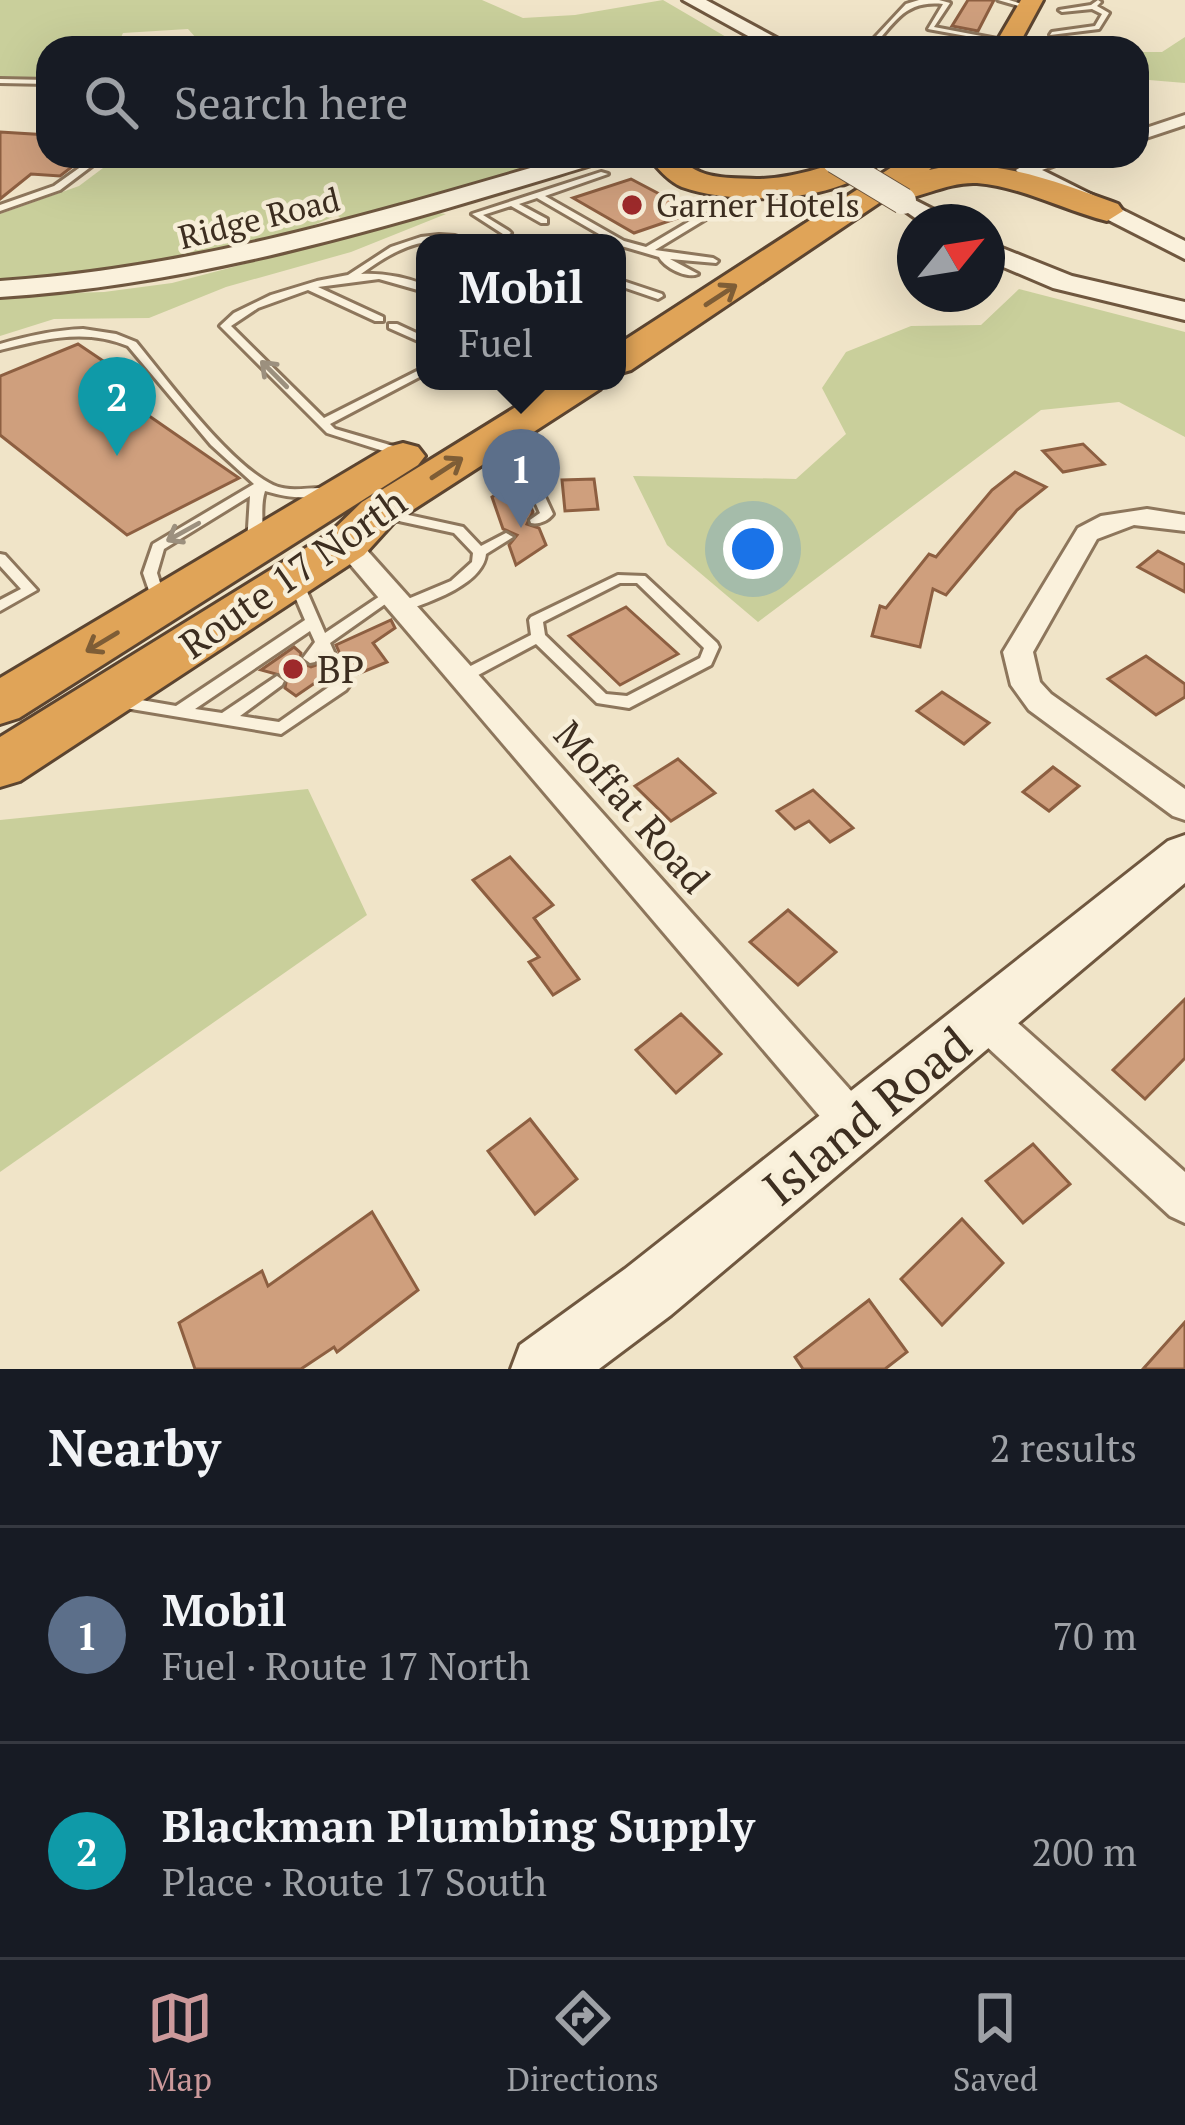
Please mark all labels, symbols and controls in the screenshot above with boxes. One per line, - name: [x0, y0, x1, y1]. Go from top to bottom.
- search box: [36, 36, 1149, 168]
- icon: search: [78, 69, 144, 135]
- text: Search here: [174, 72, 408, 132]
- street label: Ridge Road: [174, 177, 344, 258]
- place label: Garner Hotels: [656, 183, 860, 226]
- marker: Garner Hotels: [619, 192, 645, 218]
- north arrow: [897, 204, 1005, 312]
- popup: [416, 234, 626, 390]
- text: Mobil: [459, 256, 583, 316]
- one-way arrow: [703, 282, 737, 307]
- text: Fuel: [459, 316, 534, 368]
- pin: 2: [78, 357, 156, 456]
- one-way arrow: [260, 361, 289, 389]
- pin: 1: [482, 429, 560, 528]
- one-way arrow: [429, 456, 463, 481]
- street label: Route 17 North: [169, 475, 416, 670]
- your location: [723, 519, 783, 579]
- one-way arrow: [167, 521, 202, 545]
- one-way arrow: [85, 631, 120, 655]
- place label: BP: [317, 642, 364, 694]
- marker: BP: [280, 656, 306, 682]
- street label: Moffat Road: [543, 709, 722, 904]
- street label: Island Road: [749, 1012, 984, 1219]
- text: Nearby: [48, 1413, 221, 1481]
- text: 2 results: [990, 1421, 1137, 1473]
- text: Mobil: [162, 1579, 287, 1639]
- text: 1: [76, 1609, 98, 1661]
- text: 70 m: [1052, 1609, 1137, 1661]
- text: Fuel · Route 17 North: [162, 1639, 530, 1691]
- text: Blackman Plumbing Supply: [162, 1795, 755, 1855]
- text: 2: [76, 1825, 98, 1877]
- text: 200 m: [1032, 1825, 1137, 1877]
- text: Place · Route 17 South: [162, 1855, 547, 1907]
- tab: Map: [147, 1985, 213, 2100]
- tab: Directions: [507, 1985, 659, 2100]
- tab: Saved: [953, 1985, 1038, 2100]

